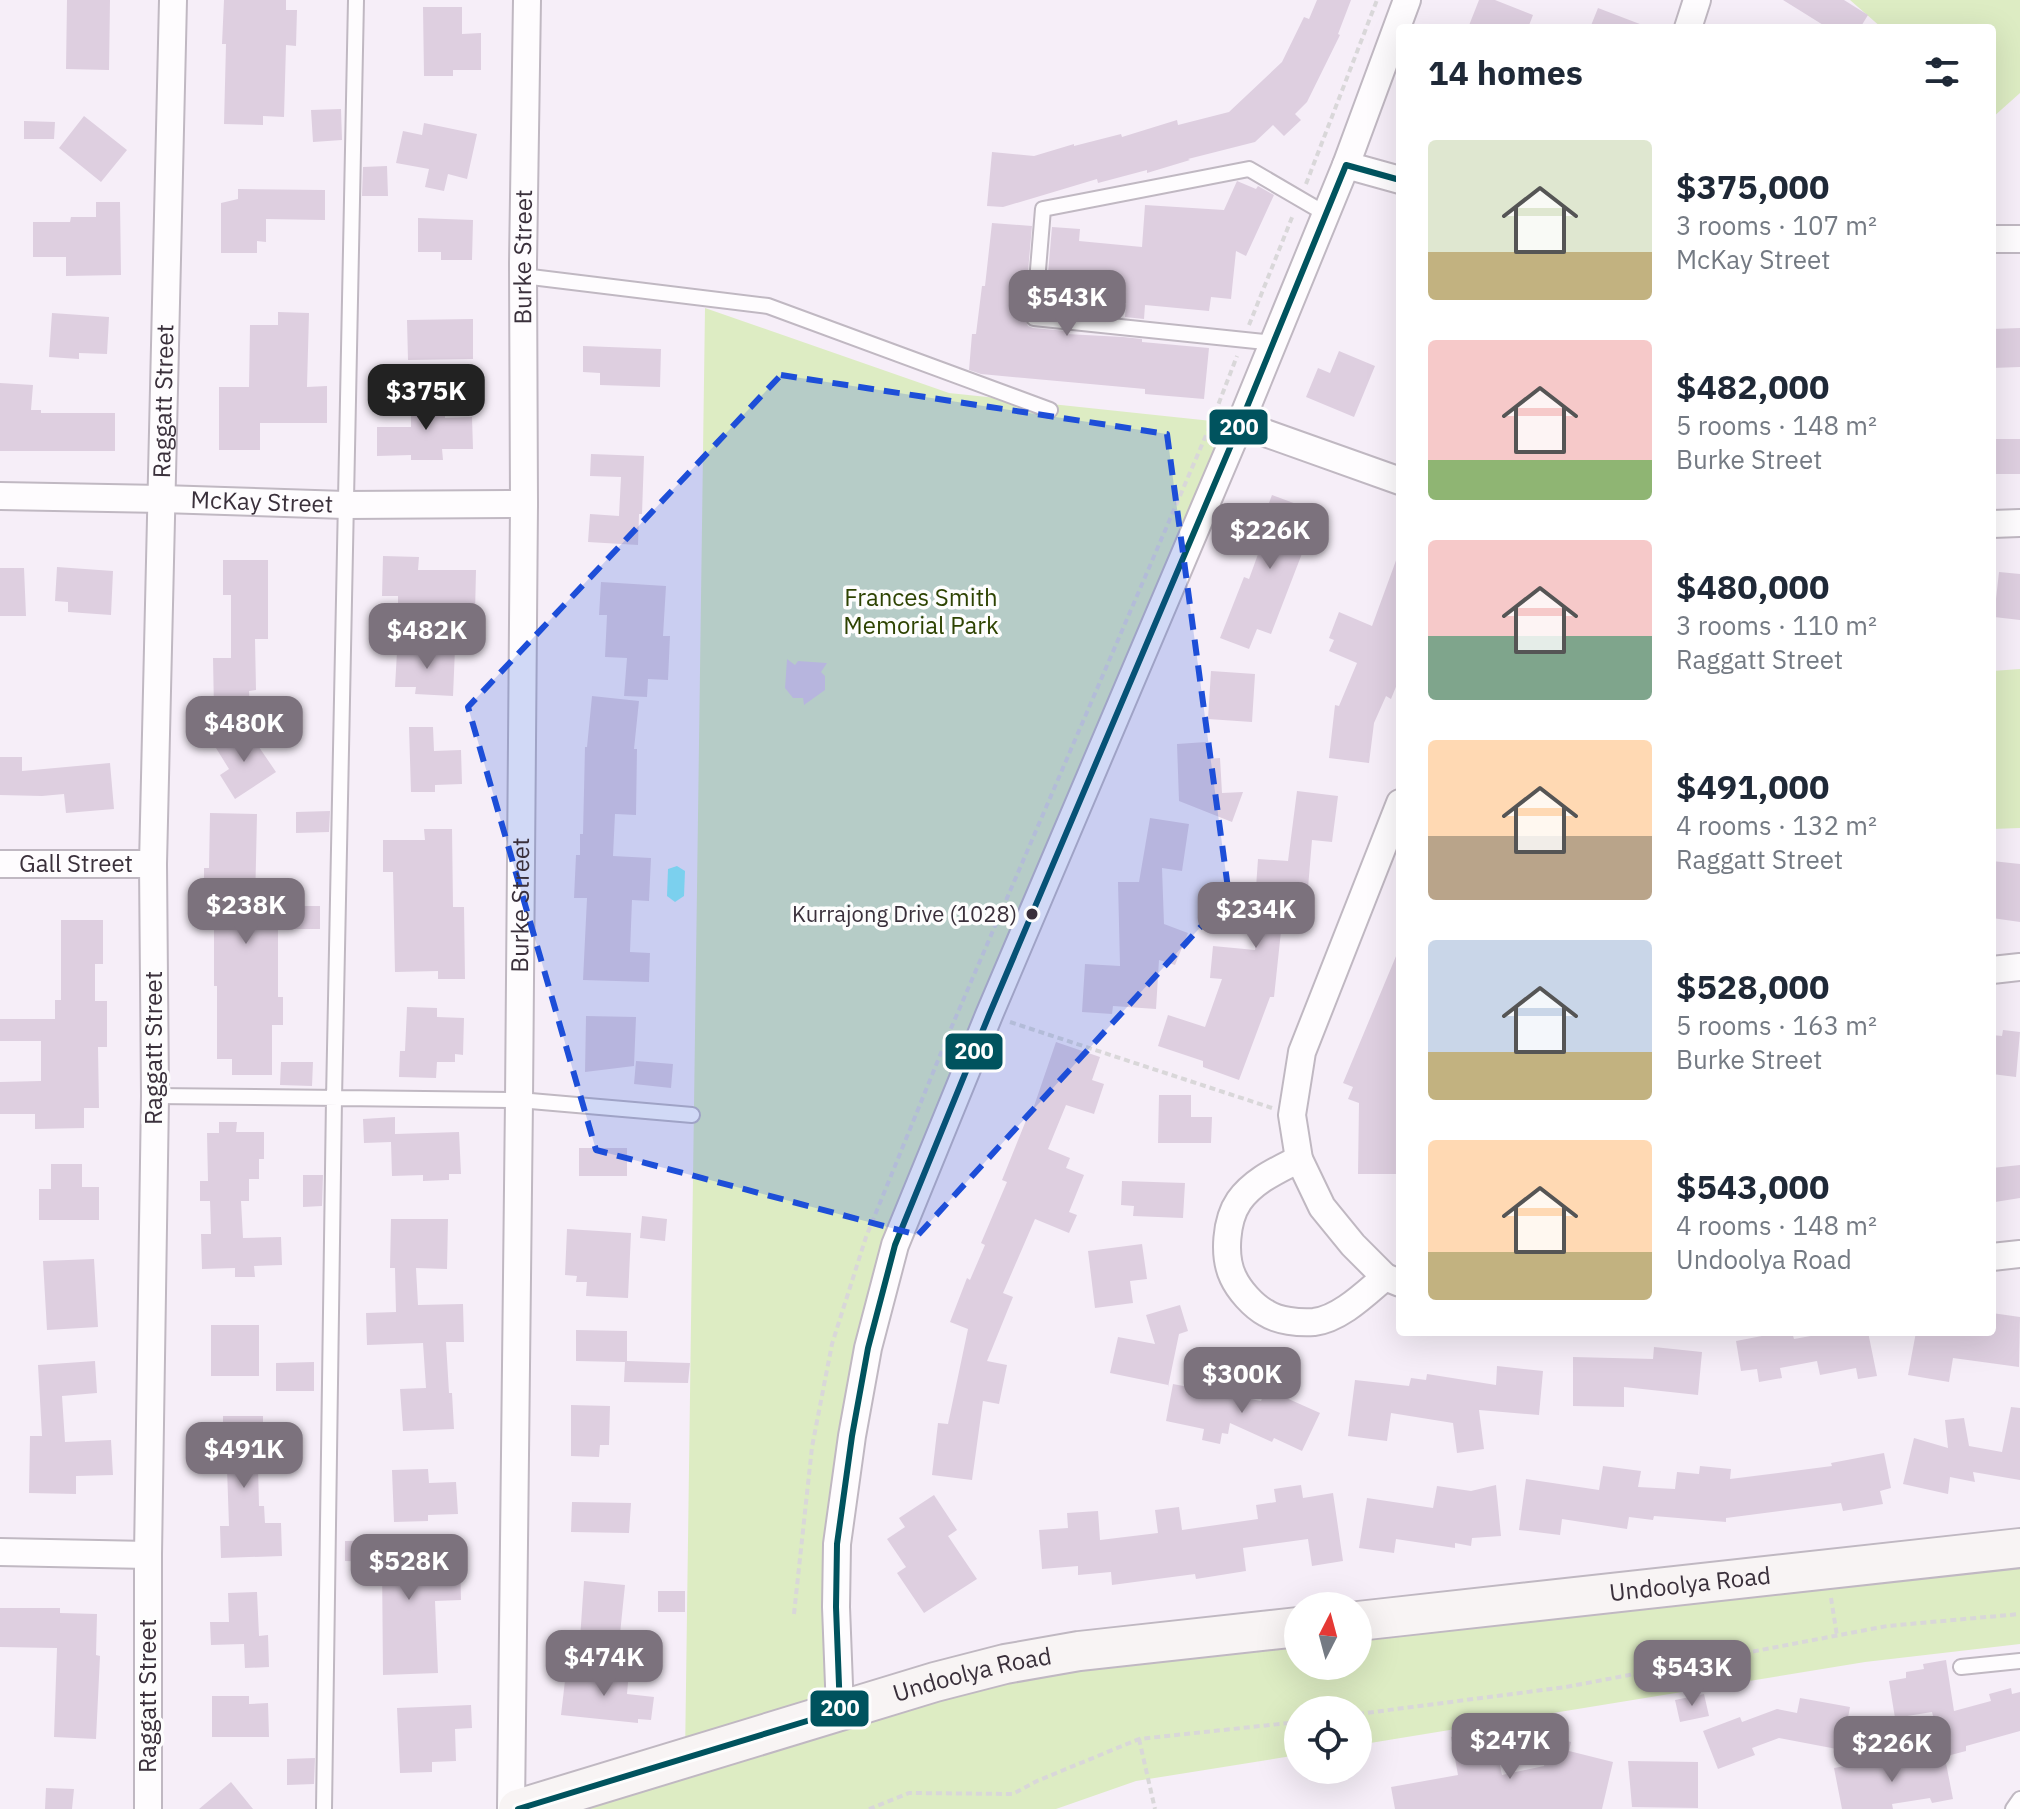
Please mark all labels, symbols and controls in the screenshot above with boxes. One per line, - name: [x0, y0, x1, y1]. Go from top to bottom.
- text: 14 homes: [1428, 50, 1583, 94]
- icon: filters: [1920, 50, 1964, 94]
- text: $375,000: [1676, 164, 1829, 208]
- icon: home: [1492, 172, 1588, 268]
- street label: Burke Street: [506, 189, 539, 325]
- text: 3 rooms · 107 m²: [1676, 208, 1877, 242]
- text: McKay Street: [1676, 242, 1830, 276]
- pin: $543K: [1011, 270, 1123, 338]
- text: $543K: [1027, 279, 1107, 313]
- street label: Raggatt Street: [145, 324, 180, 479]
- pin: $375K: [370, 364, 482, 432]
- text: $482,000: [1676, 364, 1829, 408]
- icon: home: [1492, 372, 1588, 468]
- text: $375K: [386, 373, 466, 407]
- line badge: 200: [1208, 408, 1269, 446]
- text: 5 rooms · 148 m²: [1676, 408, 1877, 442]
- text: 200: [1219, 412, 1259, 441]
- text: Burke Street: [1676, 442, 1822, 476]
- street label: McKay Street: [190, 483, 334, 520]
- pin: $226K: [1214, 503, 1326, 571]
- text: $226K: [1230, 512, 1310, 546]
- text: $480,000: [1676, 564, 1829, 608]
- icon: home: [1492, 572, 1588, 668]
- park label: Frances Smith Memorial Park: [843, 581, 999, 641]
- pin: $482K: [371, 603, 483, 671]
- text: 3 rooms · 110 m²: [1676, 608, 1877, 642]
- text: $482K: [387, 612, 467, 646]
- text: Raggatt Street: [1676, 642, 1843, 676]
- pin: $480K: [188, 696, 300, 764]
- text: $480K: [204, 705, 284, 739]
- text: $491,000: [1676, 764, 1829, 808]
- icon: home: [1492, 772, 1588, 868]
- text: 4 rooms · 132 m²: [1676, 808, 1877, 842]
- street label: Burke Street: [503, 837, 536, 973]
- text: Raggatt Street: [1676, 842, 1843, 876]
- street label: Gall Street: [19, 847, 133, 879]
- pin: $238K: [190, 878, 302, 946]
- pin: $234K: [1200, 882, 1312, 950]
- text: $238K: [206, 887, 286, 921]
- text: $234K: [1216, 891, 1296, 925]
- place label: Kurrajong Drive (1028): [792, 899, 1017, 928]
- marker: Kurrajong Drive (1028): [1024, 906, 1040, 922]
- text: $528,000: [1676, 964, 1829, 1008]
- street label: Raggatt Street: [137, 971, 169, 1125]
- icon: home: [1492, 972, 1588, 1068]
- text: 5 rooms · 163 m²: [1676, 1008, 1877, 1042]
- line badge: 200: [944, 1032, 1004, 1071]
- text: 200: [954, 1036, 994, 1065]
- text: Burke Street: [1676, 1042, 1822, 1076]
- text: $543,000: [1676, 1164, 1829, 1208]
- icon: home: [1492, 1172, 1588, 1268]
- text: 4 rooms · 148 m²: [1676, 1208, 1877, 1242]
- text: Undoolya Road: [1676, 1242, 1852, 1276]
- pin: $300K: [1186, 1347, 1298, 1415]
- text: $300K: [1202, 1356, 1282, 1390]
- pin: $491K: [188, 1422, 300, 1490]
- text: $491K: [204, 1431, 284, 1465]
- pin: $528K: [353, 1534, 465, 1602]
- text: $528K: [369, 1543, 449, 1577]
- street label: Undoolya Road: [1607, 1559, 1772, 1608]
- north arrow: [1284, 1592, 1372, 1680]
- map controls: [1284, 1592, 1372, 1784]
- street label: Raggatt Street: [131, 1619, 163, 1773]
- pin: $474K: [548, 1630, 660, 1698]
- text: $474K: [564, 1639, 644, 1673]
- street label: Undoolya Road: [889, 1639, 1054, 1709]
- pin: $543K: [1636, 1640, 1748, 1708]
- text: $543K: [1652, 1649, 1732, 1683]
- line badge: 200: [809, 1689, 870, 1728]
- text: 200: [820, 1693, 860, 1722]
- button: locate: [1284, 1696, 1372, 1784]
- pin: $247K: [1454, 1713, 1566, 1781]
- pin: $226K: [1836, 1716, 1948, 1784]
- text: $247K: [1470, 1722, 1550, 1756]
- text: $226K: [1852, 1725, 1932, 1759]

